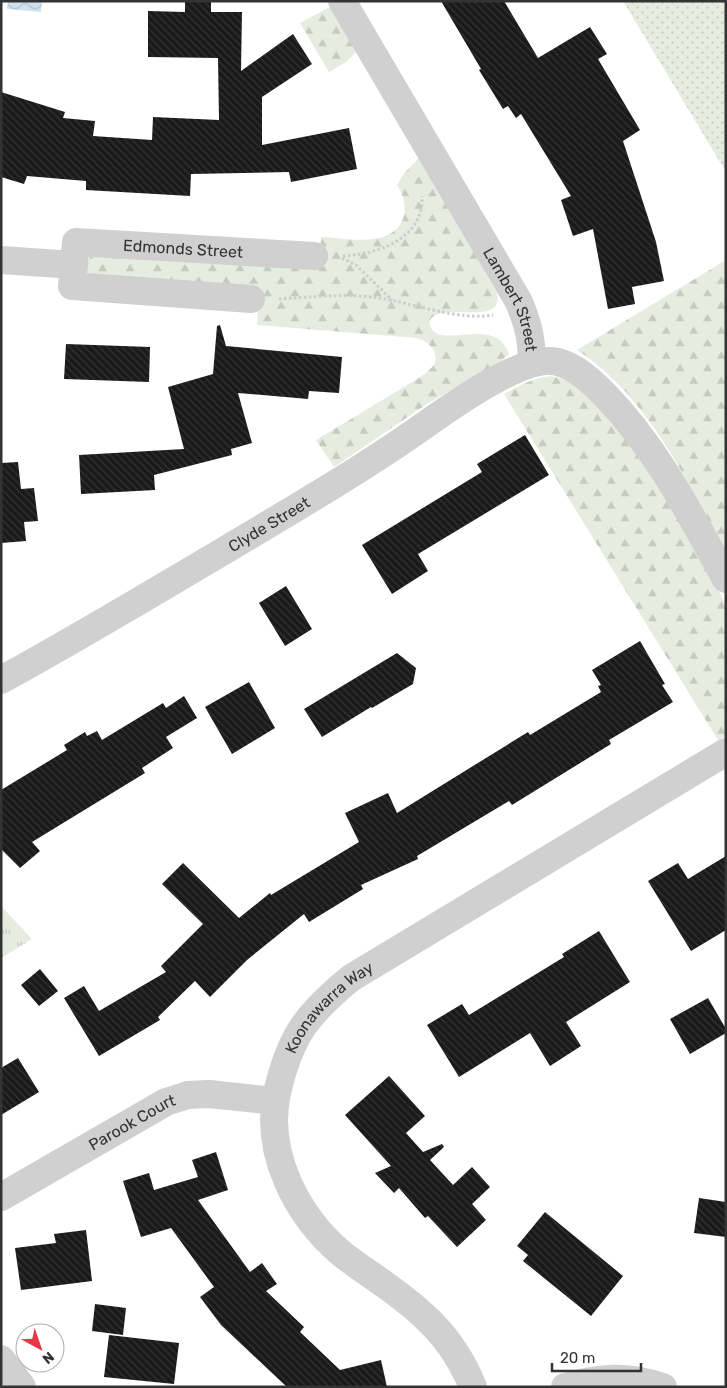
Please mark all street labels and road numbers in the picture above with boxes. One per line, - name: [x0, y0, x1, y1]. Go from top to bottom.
- street label: Edmonds Street: [123, 236, 244, 262]
- street label: Lambert Street: [479, 244, 541, 352]
- street label: Clyde Street: [225, 493, 313, 556]
- street label: Koonawarra Way: [281, 958, 377, 1056]
- street label: Parook Court: [85, 1091, 178, 1155]

